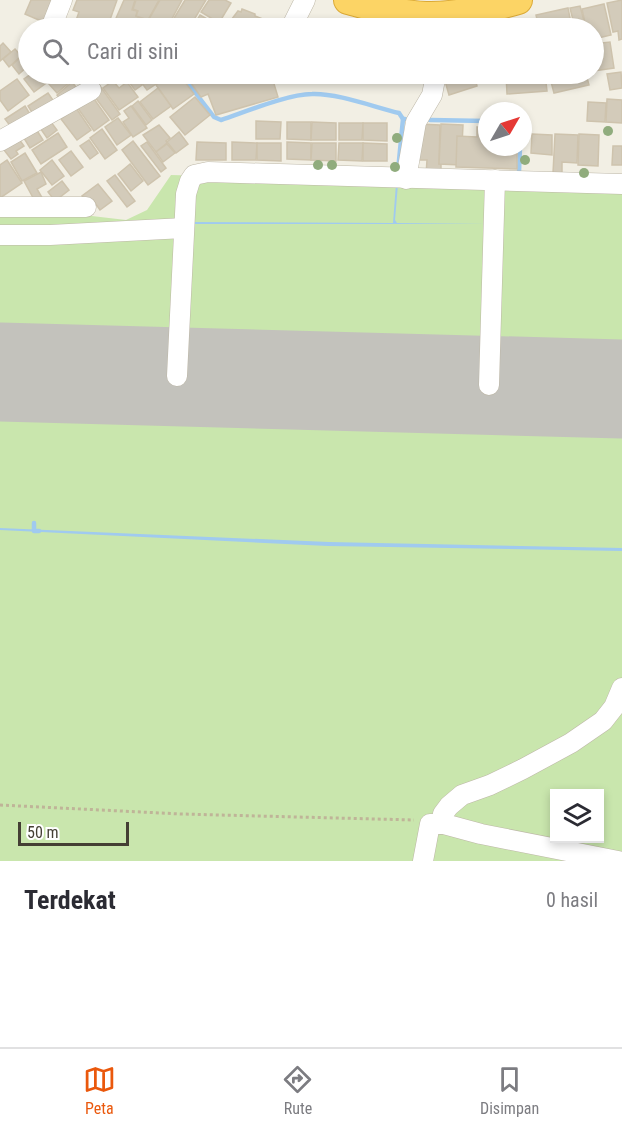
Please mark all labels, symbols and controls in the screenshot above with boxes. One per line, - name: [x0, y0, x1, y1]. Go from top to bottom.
- search box: [18, 18, 604, 84]
- icon: search: [39, 35, 72, 68]
- text: Cari di sini: [87, 39, 179, 64]
- north arrow: [478, 102, 532, 156]
- map controls: [550, 789, 604, 843]
- button: layers: [550, 789, 604, 843]
- scale bar: [18, 819, 129, 846]
- text: 50 m: [27, 823, 59, 842]
- text: Terdekat: [24, 885, 116, 915]
- text: 0 hasil: [546, 888, 598, 912]
- tab: Peta: [83, 1063, 116, 1118]
- tab: Rute: [281, 1063, 314, 1118]
- tab: Disimpan: [480, 1063, 539, 1118]

